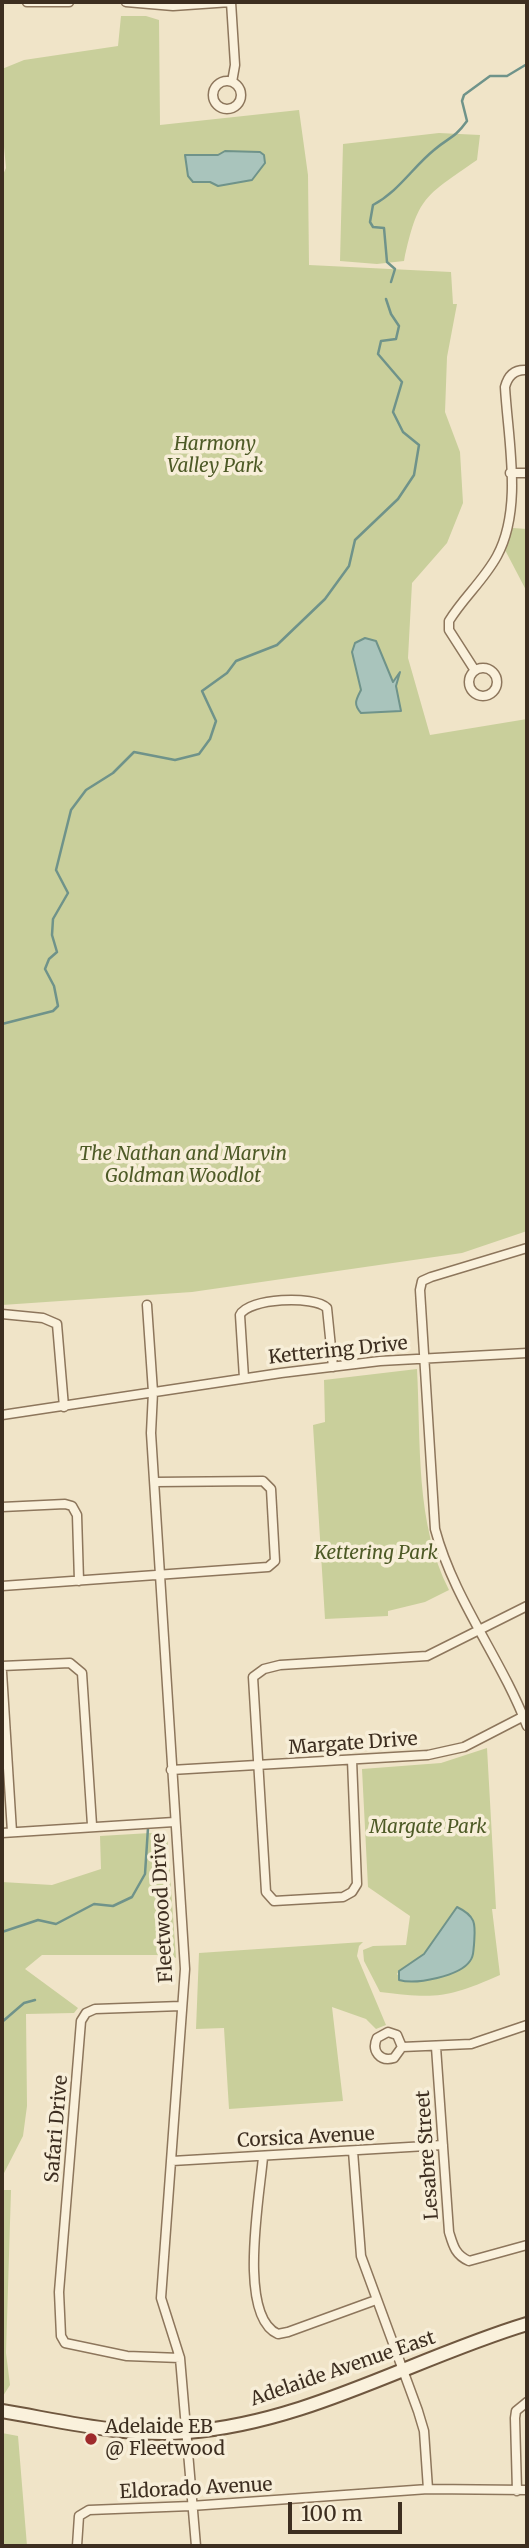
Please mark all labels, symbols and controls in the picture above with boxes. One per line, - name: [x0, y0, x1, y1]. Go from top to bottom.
- park label: Harmony Valley Park: [167, 434, 263, 478]
- park label: The Nathan and Marvin Goldman Woodlot: [79, 1144, 287, 1188]
- street label: Kettering Drive: [267, 1332, 409, 1370]
- park label: Kettering Park: [314, 1543, 438, 1565]
- street label: Margate Drive: [288, 1728, 418, 1760]
- park label: Margate Park: [369, 1817, 487, 1839]
- street label: Fleetwood Drive: [148, 1833, 178, 1983]
- street label: Safari Drive: [41, 2074, 73, 2184]
- street label: Lesabre Street: [412, 2089, 444, 2221]
- street label: Corsica Avenue: [237, 2123, 375, 2153]
- street label: Adelaide Avenue East: [248, 2327, 438, 2411]
- place label: Adelaide EB @ Fleetwood: [105, 2417, 225, 2461]
- marker: Adelaide EB @ Fleetwood: [83, 2431, 99, 2447]
- street label: Eldorado Avenue: [119, 2474, 273, 2504]
- scale bar: [291, 2488, 405, 2532]
- text: 100 m: [301, 2500, 363, 2527]

